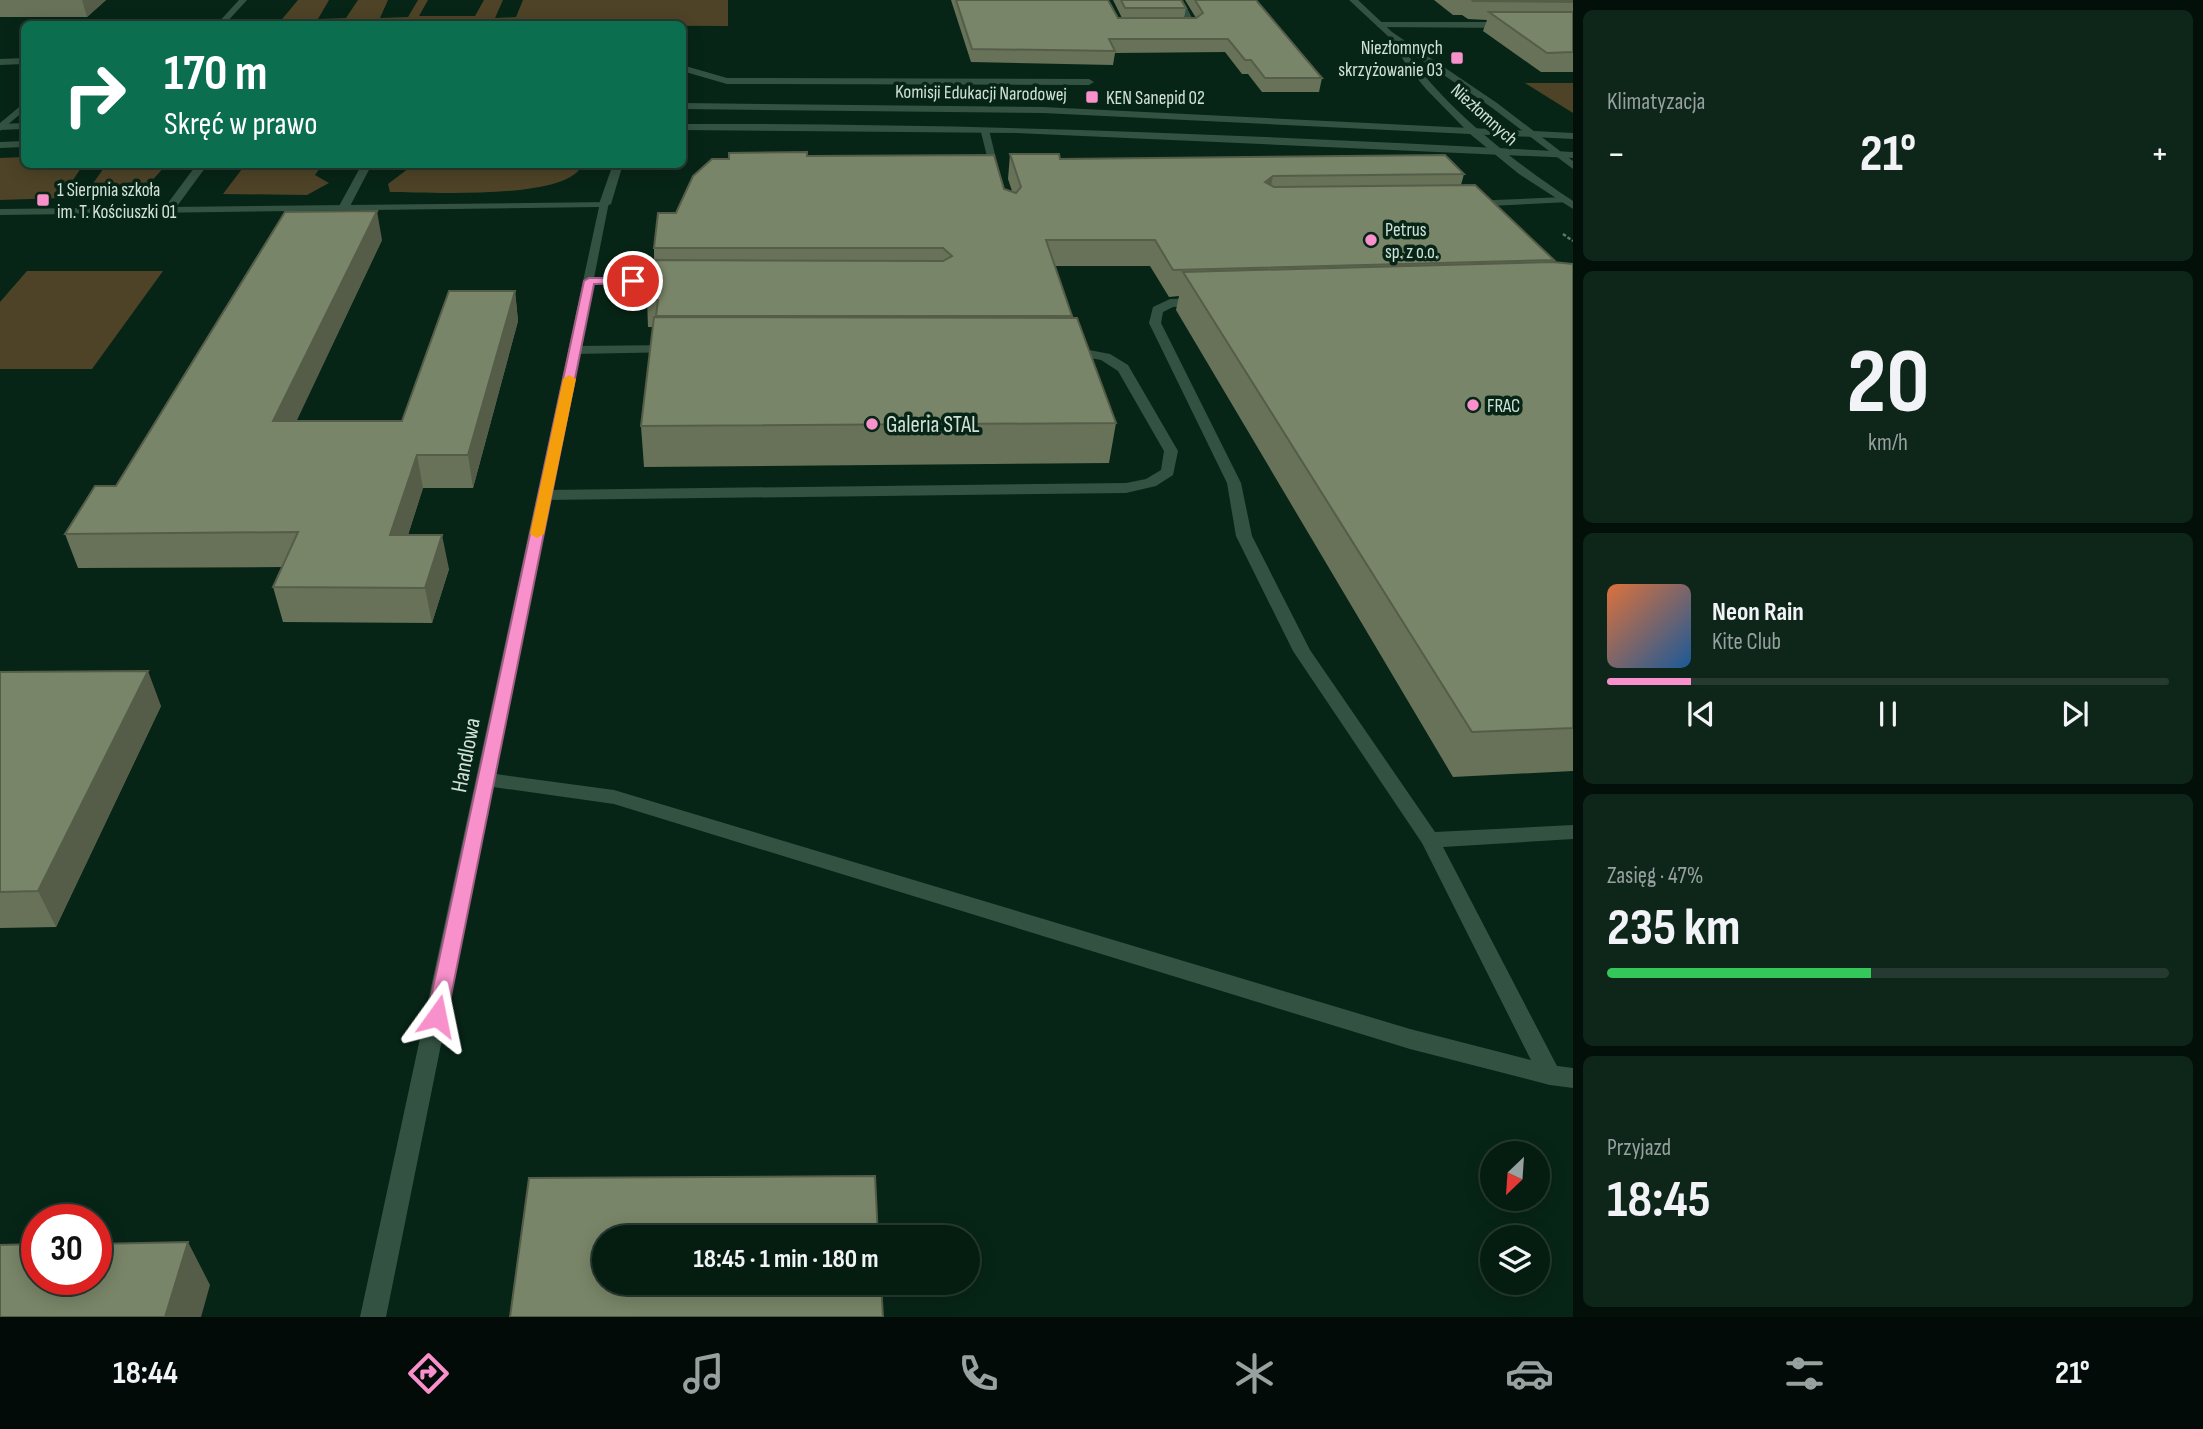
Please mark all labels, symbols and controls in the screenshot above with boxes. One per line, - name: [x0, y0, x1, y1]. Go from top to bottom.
- place label: Niezłomnych skrzyżowanie 03: [1338, 37, 1443, 82]
- text: 170 m: [164, 45, 268, 104]
- icon: right: [49, 49, 140, 140]
- marker: Niezłomnych skrzyżowanie 03: [1449, 50, 1465, 66]
- street label: Niezłomnych: [1446, 79, 1522, 151]
- street label: Komisji Edukacji Narodowej: [895, 81, 1067, 106]
- place label: KEN Sanepid 02: [1106, 87, 1205, 110]
- text: Klimatyzacja: [1607, 88, 1705, 116]
- marker: KEN Sanepid 02: [1084, 89, 1100, 105]
- text: Skręć w prawo: [164, 105, 318, 144]
- text: 21°: [1860, 123, 1916, 186]
- text: −: [1607, 132, 1626, 177]
- text: +: [2150, 132, 2169, 177]
- place label: 1 Sierpnia szkoła im. T. Kościuszki 01: [57, 179, 177, 224]
- marker: 1 Sierpnia szkoła im. T. Kościuszki 01: [35, 192, 51, 208]
- place label: Petrus sp. z o.o.: [1385, 219, 1438, 264]
- marker: Petrus sp. z o.o.: [1363, 232, 1379, 248]
- pin: [603, 251, 663, 311]
- icon: arrive: [614, 262, 652, 300]
- text: 20: [1846, 329, 1930, 438]
- place label: FRAC: [1487, 395, 1520, 418]
- marker: FRAC: [1465, 397, 1481, 413]
- place label: Galeria STAL: [886, 411, 980, 439]
- marker: Galeria STAL: [864, 416, 880, 432]
- text: km/h: [1868, 429, 1908, 457]
- text: Neon Rain: [1712, 597, 1804, 628]
- text: Kite Club: [1712, 628, 1781, 656]
- icon: previous: [1682, 695, 1720, 733]
- icon: pause: [1869, 695, 1907, 733]
- icon: next: [2056, 695, 2094, 733]
- street label: Handlowa: [445, 716, 487, 795]
- text: Zasięg · 47%: [1607, 862, 1703, 890]
- text: 235 km: [1607, 897, 1741, 960]
- position arrow: [400, 979, 474, 1053]
- text: Przyjazd: [1607, 1134, 1671, 1162]
- north arrow: [1480, 1141, 1550, 1211]
- map controls: [1480, 1141, 1550, 1295]
- text: 18:45: [1607, 1169, 1711, 1232]
- speed limit sign: 30: [21, 1204, 112, 1295]
- button: layers: [1480, 1225, 1550, 1295]
- text: 18:45 · 1 min · 180 m: [694, 1244, 878, 1275]
- icon: directions: [404, 1349, 453, 1398]
- icon: music: [679, 1349, 728, 1398]
- icon: phone: [954, 1349, 1003, 1398]
- icon: climate: [1230, 1349, 1279, 1398]
- icon: car: [1505, 1349, 1554, 1398]
- icon: filters: [1780, 1349, 1829, 1398]
- text: 18:44: [113, 1354, 178, 1393]
- text: 21°: [2055, 1354, 2090, 1393]

